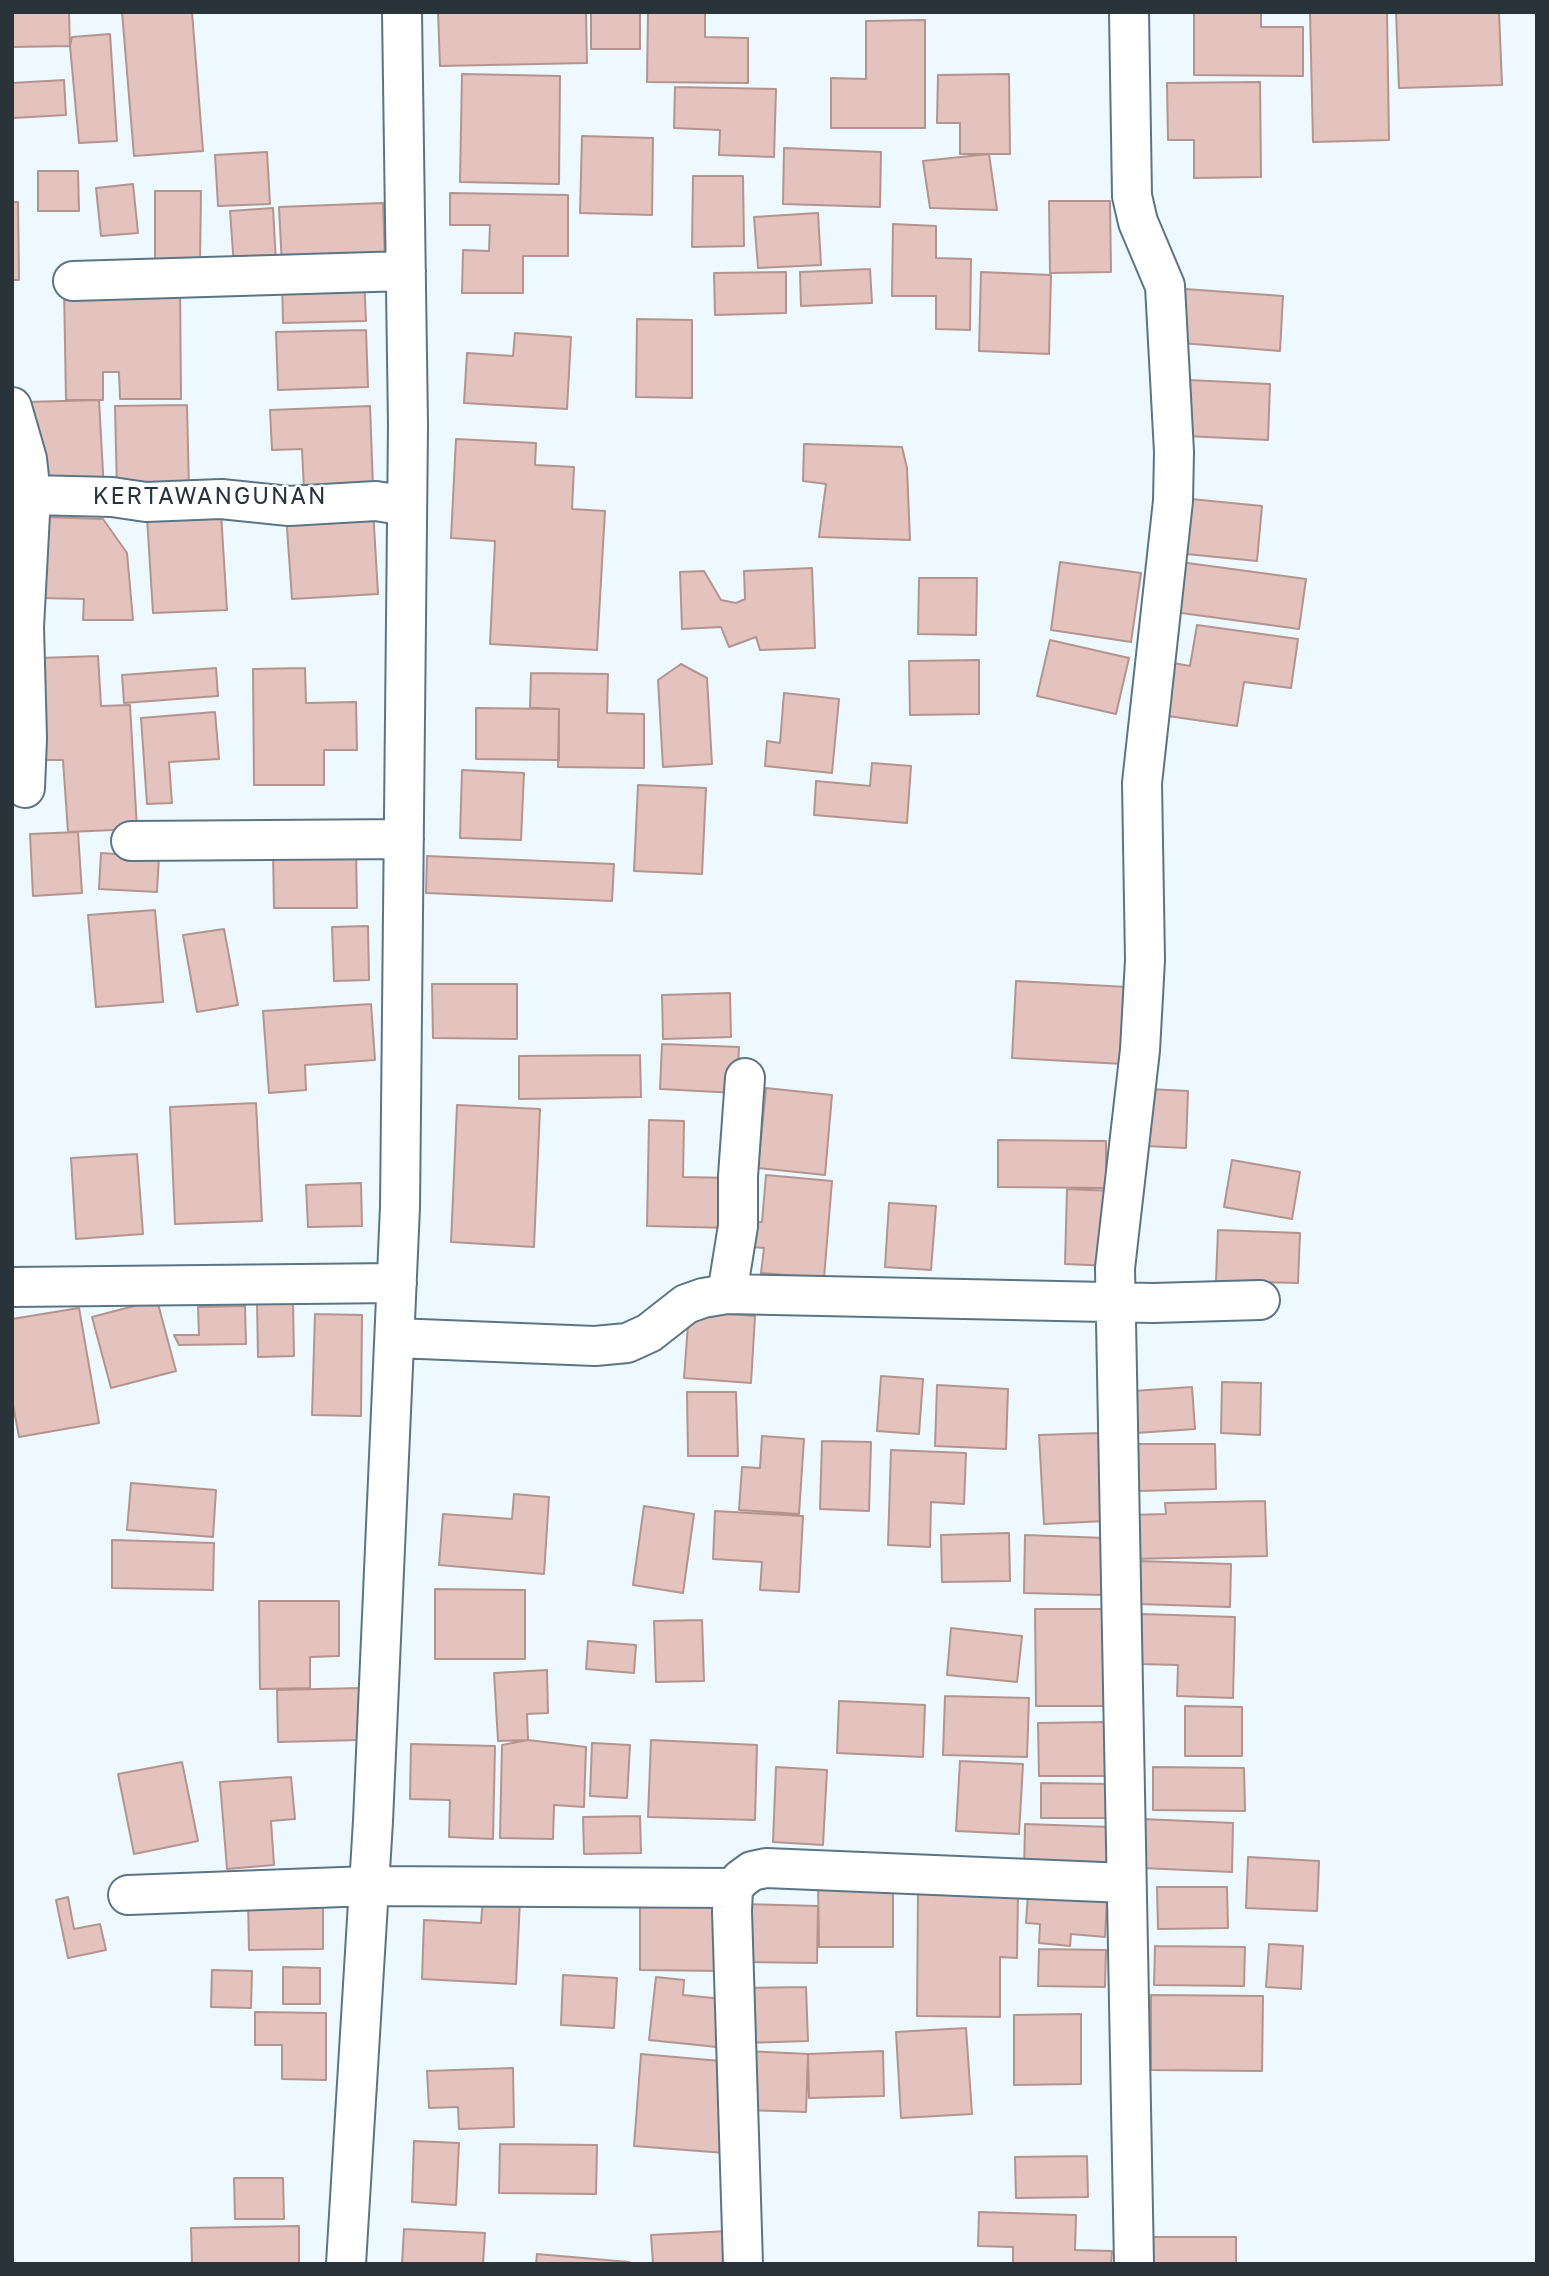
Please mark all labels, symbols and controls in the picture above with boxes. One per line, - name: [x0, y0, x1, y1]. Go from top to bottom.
- district label: KERTAWANGUNAN: [94, 483, 326, 511]

